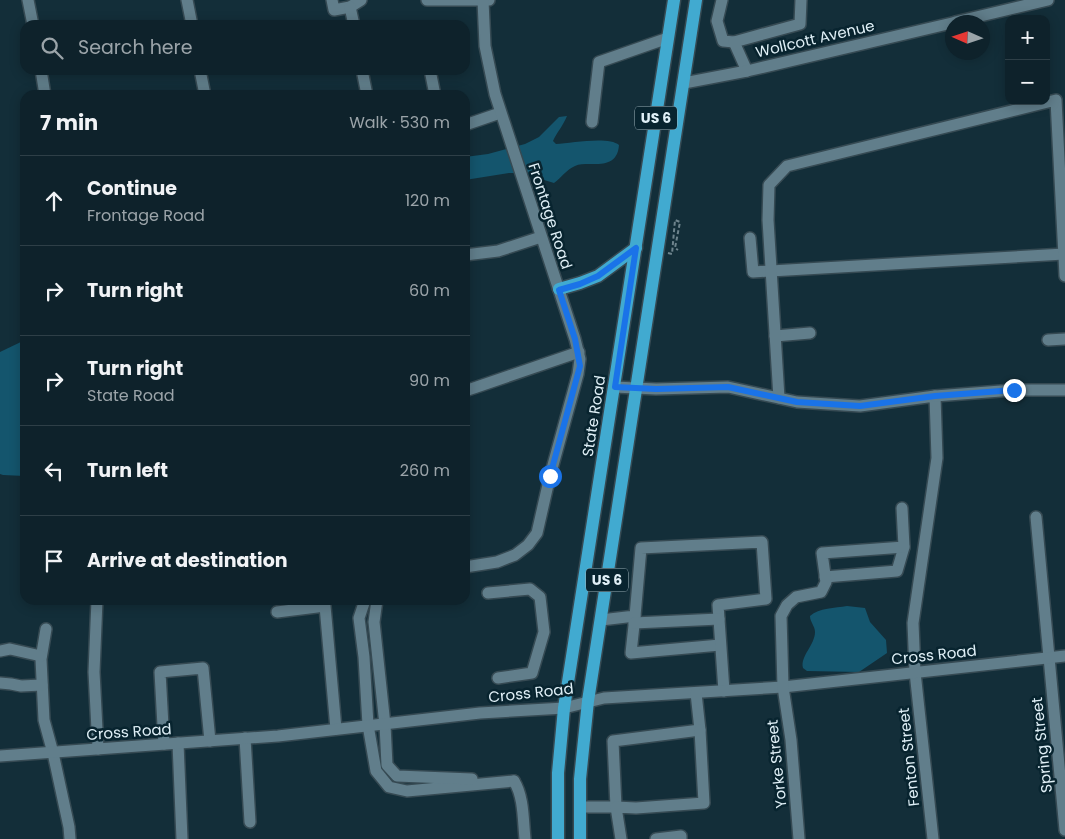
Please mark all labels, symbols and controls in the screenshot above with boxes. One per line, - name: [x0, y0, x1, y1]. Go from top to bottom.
- street label: Wollcott Avenue: [753, 15, 876, 62]
- north arrow: [945, 15, 990, 60]
- map controls: [1005, 15, 1050, 105]
- button: +: [1005, 15, 1050, 60]
- search box: [20, 20, 470, 75]
- icon: search: [38, 34, 66, 62]
- text: Search here: [78, 34, 192, 61]
- button: −: [1005, 60, 1050, 105]
- road number: US 6: [635, 106, 677, 130]
- text: 7 min: [40, 108, 98, 137]
- text: Walk · 530 m: [349, 111, 450, 134]
- street label: Frontage Road: [523, 160, 578, 272]
- text: Continue: [87, 175, 177, 202]
- icon: ahead: [40, 187, 68, 215]
- text: 120 m: [405, 189, 450, 212]
- text: Frontage Road: [87, 204, 205, 227]
- icon: right: [40, 277, 68, 305]
- text: Turn right: [87, 277, 183, 304]
- text: 60 m: [409, 279, 450, 302]
- text: Turn right: [87, 355, 183, 382]
- icon: right: [40, 367, 68, 395]
- text: 90 m: [409, 369, 450, 392]
- street label: State Road: [577, 374, 610, 458]
- route end: [1003, 379, 1026, 402]
- text: State Road: [87, 384, 175, 407]
- icon: left: [40, 457, 68, 485]
- text: Turn left: [87, 457, 168, 484]
- text: 260 m: [400, 459, 450, 482]
- route start: [539, 465, 562, 488]
- icon: arrive: [40, 547, 68, 575]
- text: Arrive at destination: [87, 547, 288, 574]
- road number: US 6: [586, 568, 628, 592]
- street label: Cross Road: [890, 640, 978, 669]
- street label: Cross Road: [487, 678, 575, 707]
- street label: Spring Street: [1026, 696, 1057, 794]
- street label: Fenton Street: [893, 707, 924, 807]
- street label: Cross Road: [86, 718, 172, 745]
- street label: Yorke Street: [761, 719, 792, 809]

